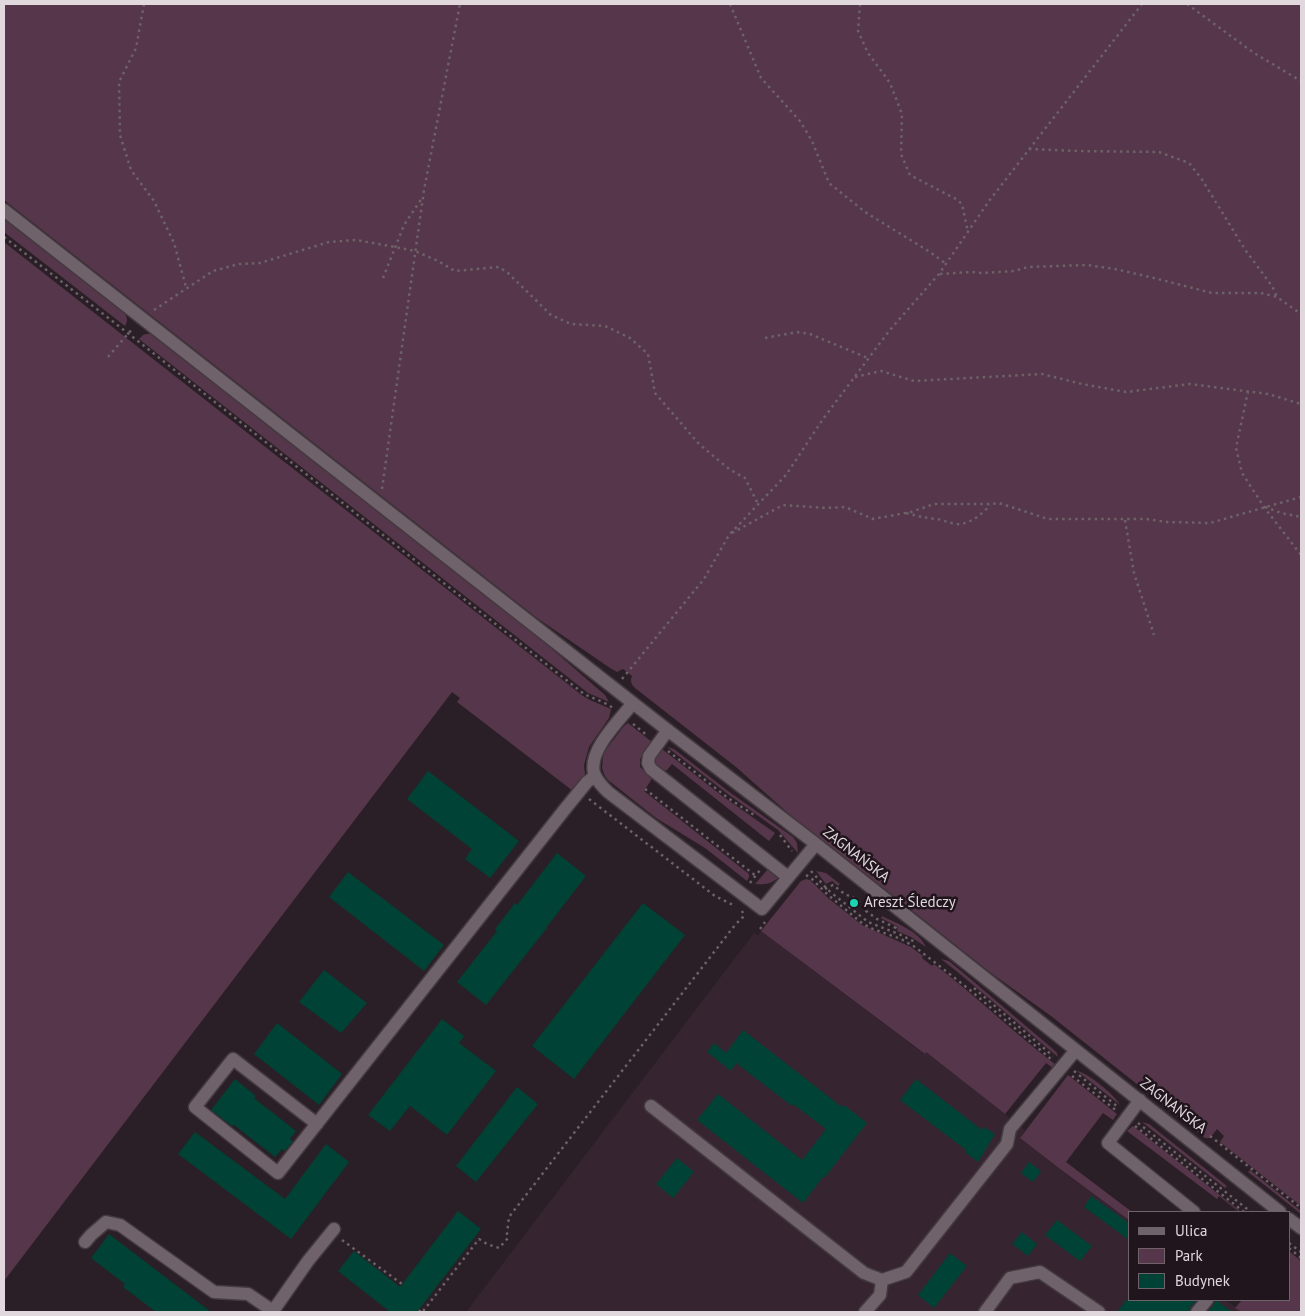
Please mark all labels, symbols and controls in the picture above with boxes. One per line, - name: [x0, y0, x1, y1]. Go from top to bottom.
- street label: ZAGNAŃSKA: [819, 823, 893, 887]
- place label: Areszt Śledczy: [864, 894, 956, 912]
- marker: Areszt Śledczy: [848, 897, 860, 909]
- street label: ZAGNAŃSKA: [1136, 1074, 1210, 1138]
- legend: [1128, 1211, 1290, 1301]
- text: Ulica: [1175, 1221, 1207, 1240]
- text: Park: [1175, 1246, 1203, 1265]
- text: Budynek: [1175, 1271, 1230, 1290]

